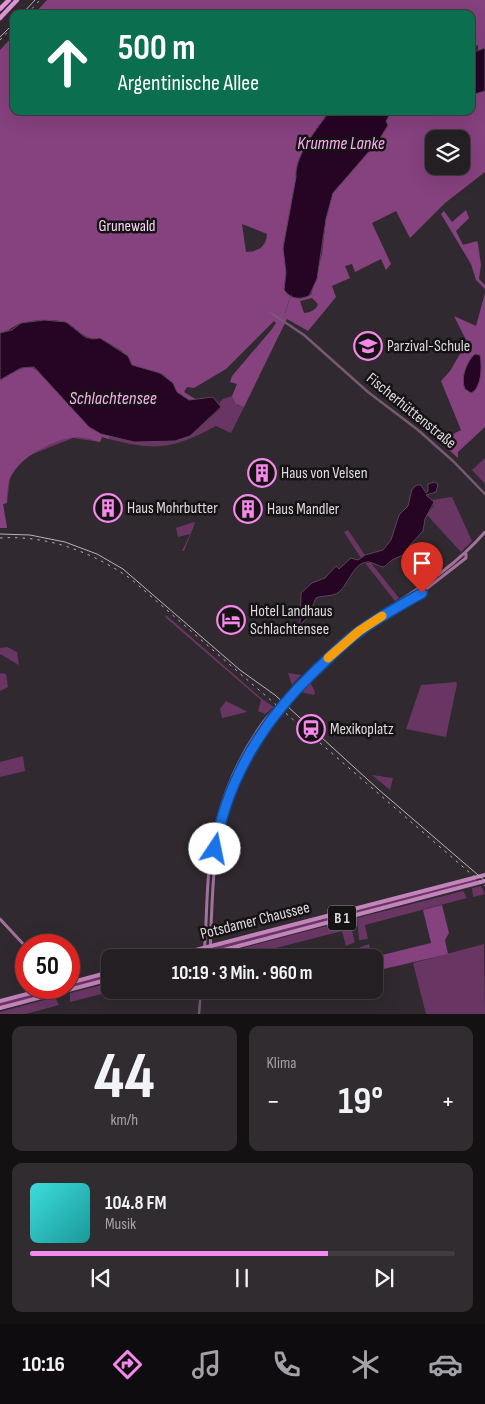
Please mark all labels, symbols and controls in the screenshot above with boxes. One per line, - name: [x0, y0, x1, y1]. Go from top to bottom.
- text: 500 m: [118, 27, 195, 70]
- icon: ahead: [35, 30, 100, 95]
- text: Argentinische Allee: [118, 70, 259, 97]
- map controls: [425, 130, 470, 175]
- button: layers: [425, 130, 470, 175]
- water label: Krumme Lanke: [297, 133, 385, 154]
- park label: Grunewald: [98, 217, 156, 236]
- school or university icon: Parzival-Schule: [353, 331, 383, 361]
- place label: Parzival-Schule: [387, 337, 470, 356]
- street label: Fischerhüttenstraße: [362, 369, 460, 453]
- water label: Schlachtensee: [69, 388, 157, 409]
- building icon: Haus von Velsen: [247, 458, 277, 488]
- place label: Haus von Velsen: [281, 464, 368, 483]
- building icon: Haus Mohrbutter: [93, 493, 123, 523]
- building icon: Haus Mandler: [233, 494, 263, 524]
- place label: Haus Mohrbutter: [127, 499, 218, 518]
- place label: Haus Mandler: [267, 500, 340, 519]
- pin: [401, 542, 443, 593]
- icon: arrive: [408, 549, 436, 577]
- place label: Hotel Landhaus Schlachtensee: [250, 602, 333, 639]
- hotel icon: Hotel Landhaus Schlachtensee: [216, 605, 246, 635]
- station icon: Mexikoplatz: [296, 714, 326, 744]
- place label: Mexikoplatz: [330, 720, 394, 739]
- position arrow: [188, 822, 240, 874]
- street label: Potsdamer Chaussee: [198, 898, 312, 944]
- road number: B 1: [328, 906, 356, 930]
- speed limit sign: 50: [15, 934, 80, 999]
- text: 10:19 · 3 Min. · 960 m: [172, 962, 312, 985]
- text: 44: [94, 1039, 155, 1117]
- text: Klima: [267, 1054, 297, 1073]
- text: 19°: [338, 1079, 383, 1124]
- text: −: [267, 1085, 280, 1118]
- text: +: [441, 1085, 455, 1118]
- text: km/h: [110, 1111, 138, 1130]
- text: 104.8 FM: [105, 1192, 167, 1215]
- text: Musik: [105, 1215, 136, 1234]
- icon: previous: [87, 1264, 115, 1292]
- icon: pause: [228, 1264, 256, 1292]
- icon: next: [370, 1264, 398, 1292]
- icon: directions: [110, 1347, 145, 1382]
- icon: music: [189, 1347, 224, 1382]
- icon: phone: [269, 1347, 304, 1382]
- icon: climate: [348, 1347, 383, 1382]
- icon: car: [428, 1347, 463, 1382]
- text: 10:16: [22, 1351, 65, 1378]

